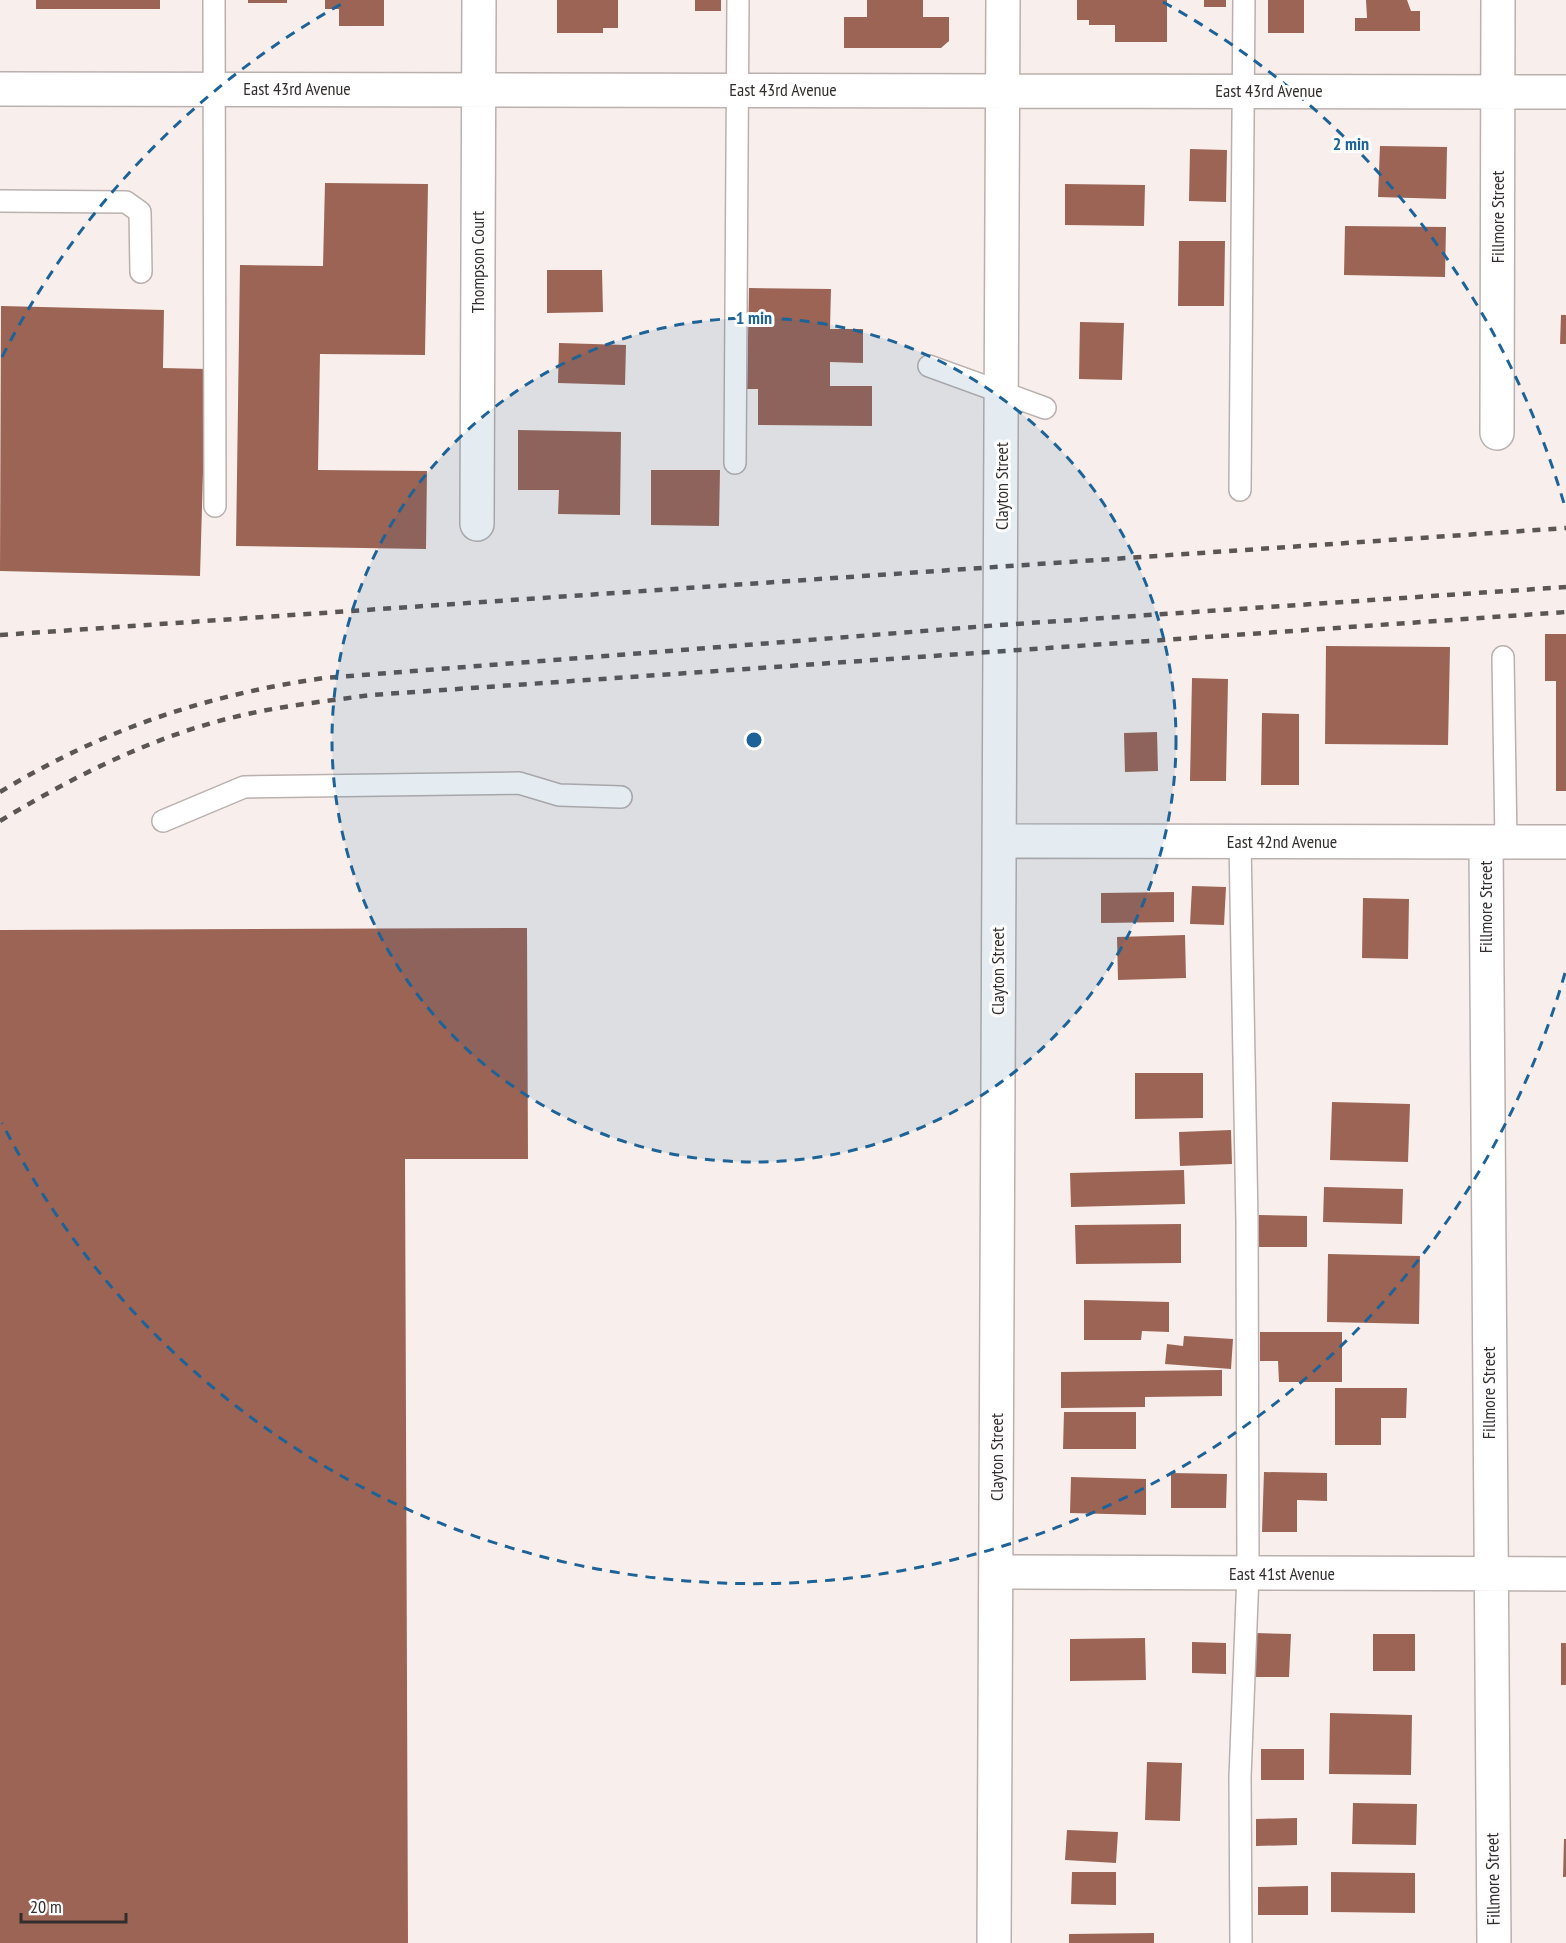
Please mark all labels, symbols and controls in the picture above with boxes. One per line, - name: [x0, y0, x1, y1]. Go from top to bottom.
- street label: East 43rd Avenue: [243, 77, 351, 100]
- street label: East 43rd Avenue: [729, 78, 837, 101]
- street label: East 43rd Avenue: [1215, 79, 1323, 102]
- text: 2 min: [1333, 132, 1369, 155]
- street label: Fillmore Street: [1486, 171, 1509, 263]
- street label: Thompson Court: [466, 211, 489, 313]
- text: 1 min: [736, 306, 772, 329]
- street label: Clayton Street: [990, 442, 1013, 530]
- centre of rings: [744, 730, 764, 750]
- street label: East 42nd Avenue: [1227, 830, 1337, 853]
- street label: Fillmore Street: [1474, 861, 1497, 953]
- street label: Clayton Street: [986, 927, 1009, 1015]
- street label: Fillmore Street: [1477, 1347, 1500, 1439]
- street label: Clayton Street: [985, 1413, 1008, 1501]
- street label: East 41st Avenue: [1229, 1562, 1335, 1585]
- street label: Fillmore Street: [1480, 1832, 1505, 1926]
- scale bar: [21, 1886, 126, 1924]
- text: 20 m: [30, 1895, 62, 1918]

